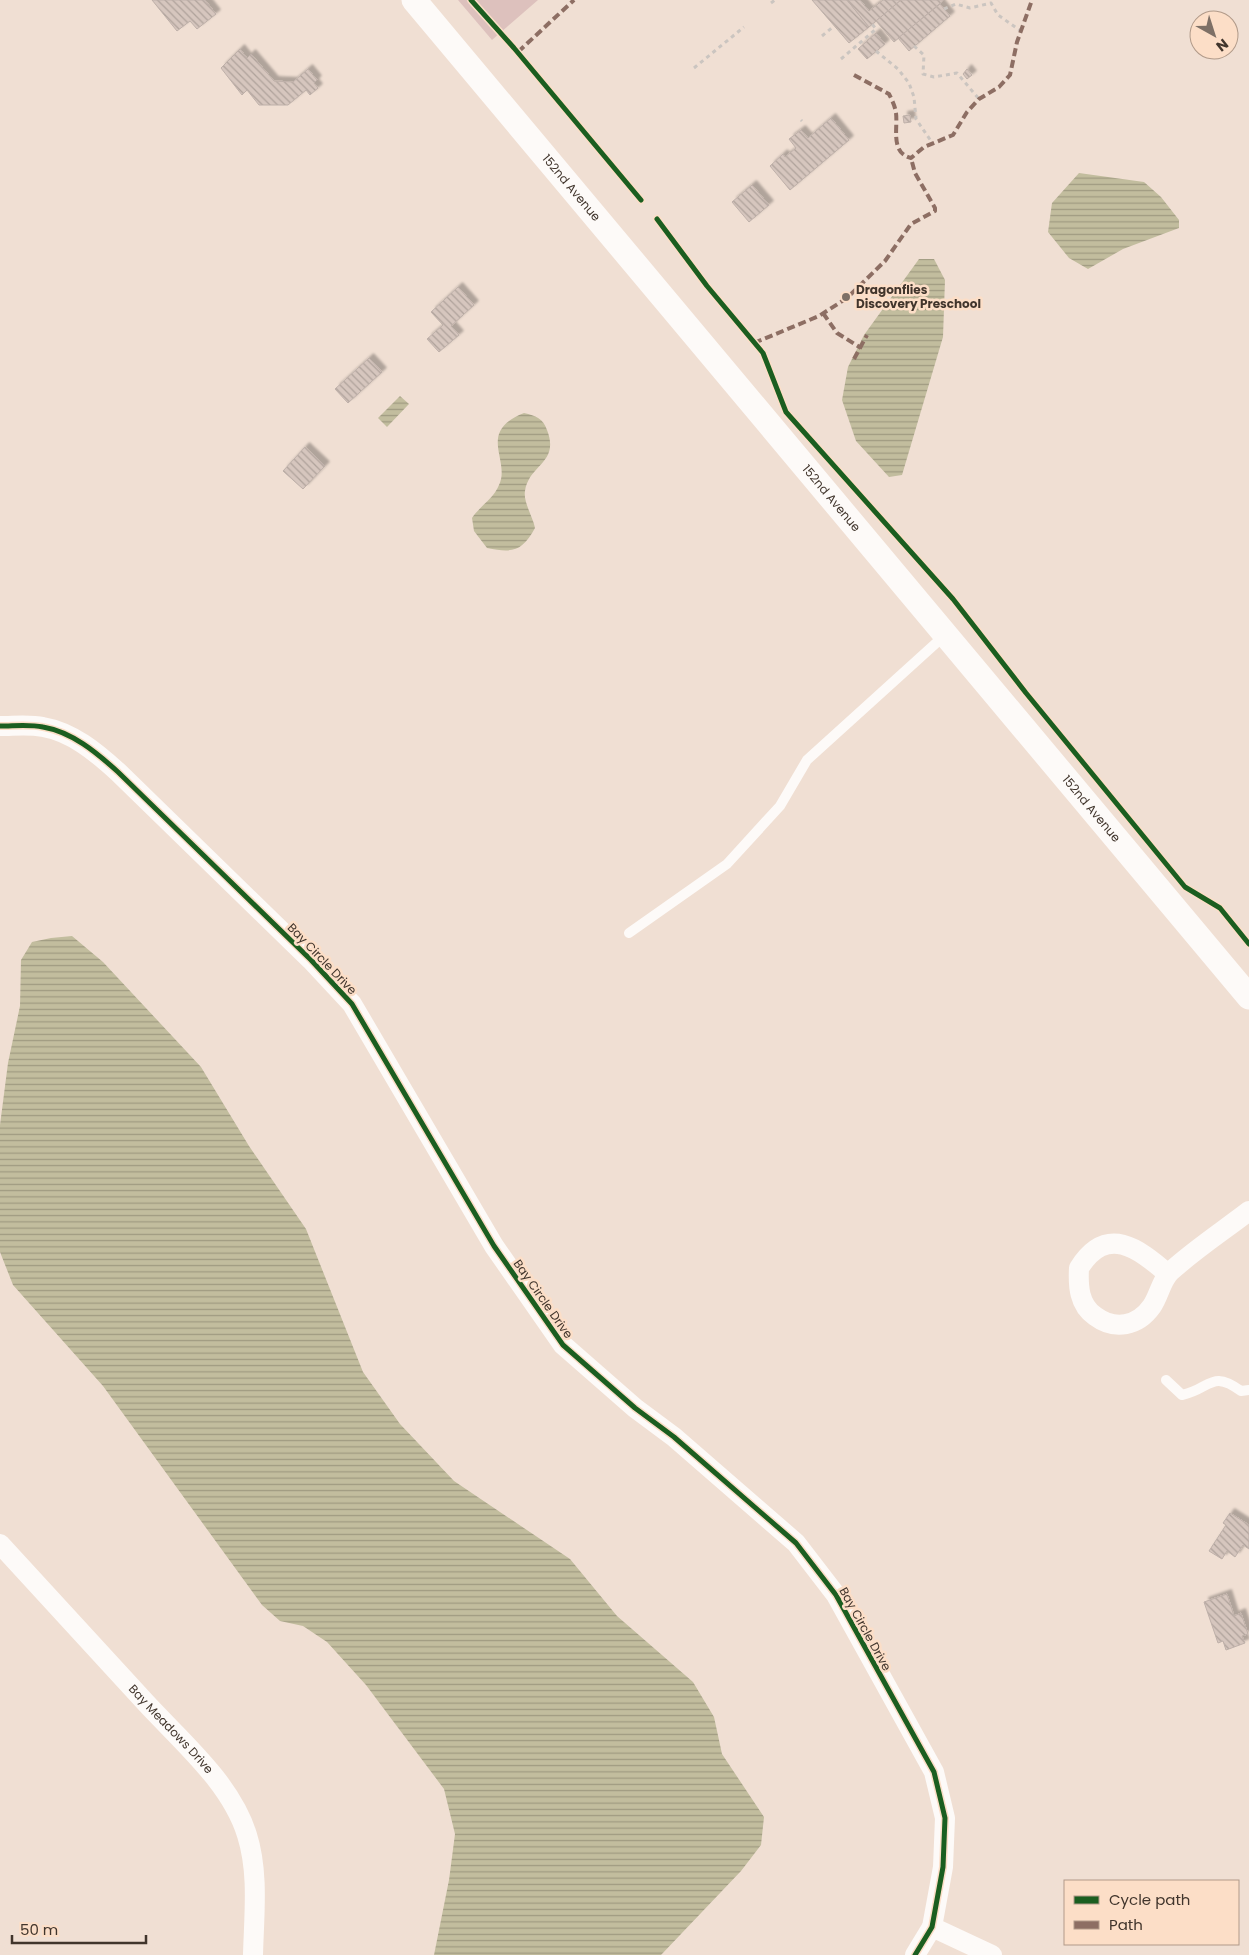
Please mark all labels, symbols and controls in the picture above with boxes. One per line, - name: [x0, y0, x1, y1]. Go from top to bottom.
- north arrow: [1189, 10, 1239, 60]
- text: N: [1212, 34, 1233, 56]
- street label: 152nd Avenue: [539, 150, 605, 225]
- place label: Dragonflies Discovery Preschool: [856, 281, 981, 312]
- marker: Dragonflies Discovery Preschool: [840, 291, 852, 303]
- street label: 152nd Avenue: [799, 461, 865, 535]
- street label: 152nd Avenue: [1059, 771, 1125, 846]
- street label: Bay Circle Drive: [284, 919, 361, 998]
- street label: Bay Circle Drive: [510, 1256, 577, 1342]
- street label: Bay Circle Drive: [835, 1584, 895, 1674]
- street label: Bay Meadows Drive: [125, 1681, 218, 1777]
- legend: [1064, 1880, 1239, 1945]
- text: Cycle path: [1109, 1889, 1190, 1910]
- scale bar: [12, 1912, 146, 1944]
- text: Path: [1109, 1914, 1143, 1935]
- text: 50 m: [20, 1919, 58, 1940]

